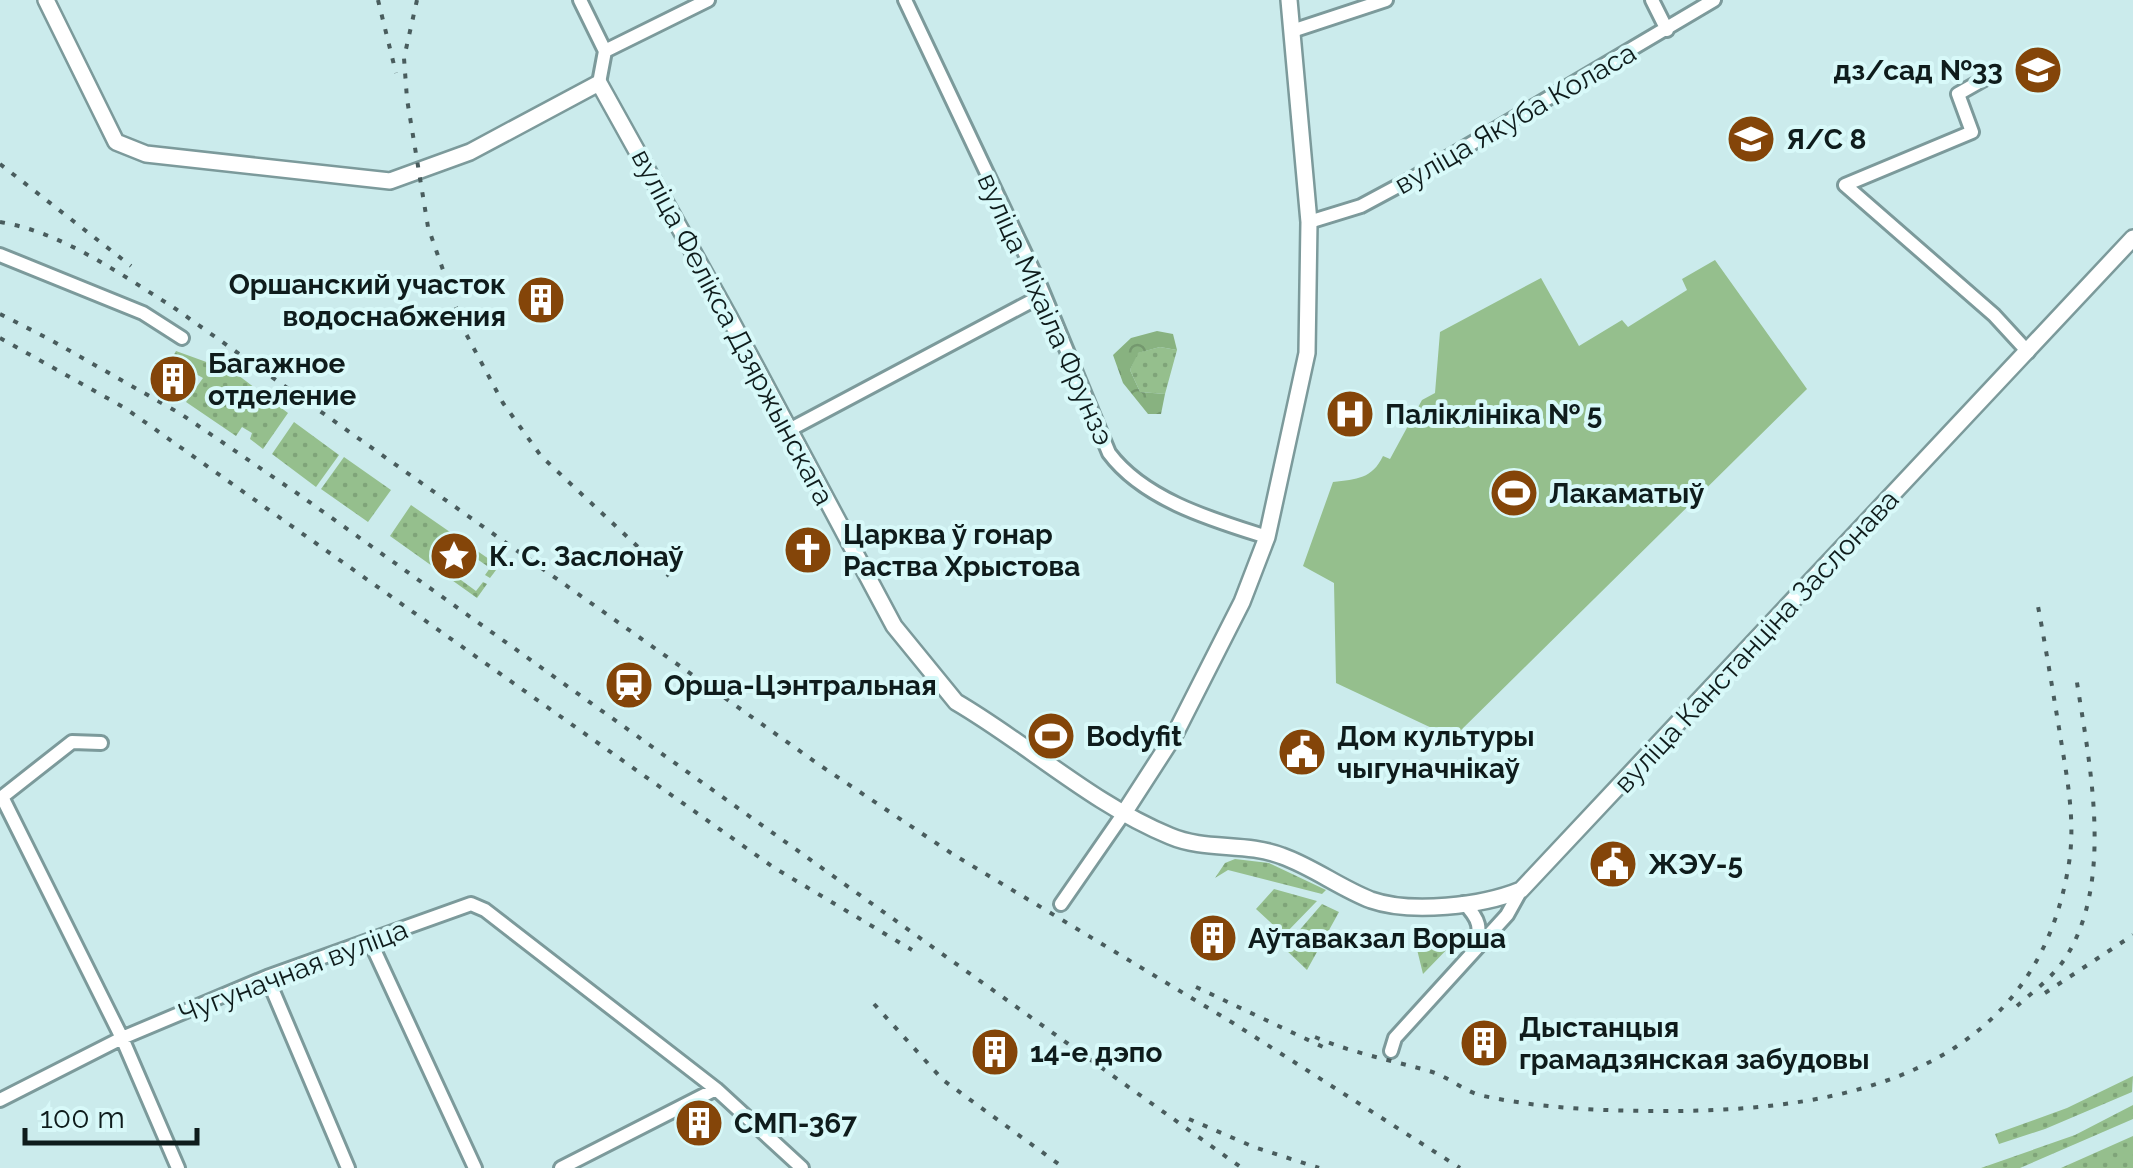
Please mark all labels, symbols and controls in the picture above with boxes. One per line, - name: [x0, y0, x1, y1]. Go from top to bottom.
- street label: вуліца Якуба Коласа: [1389, 36, 1642, 201]
- school or university icon: дз/сад №33: [2012, 44, 2064, 96]
- place label: дз/сад №33: [1833, 54, 2003, 87]
- school or university icon: Я/С 8: [1725, 113, 1777, 165]
- place label: Я/С 8: [1786, 123, 1867, 156]
- street label: вуліца Фелікса Дзяржынскага: [624, 144, 841, 511]
- street label: вуліца Міхаіла Фрунзэ: [971, 168, 1121, 450]
- place label: Оршанский участок водоснабжения: [229, 268, 506, 333]
- building icon: Оршанский участок водоснабжения: [515, 274, 567, 326]
- place label: Багажное отделение: [208, 347, 356, 412]
- building icon: Багажное отделение: [147, 353, 199, 405]
- hospital icon: Паліклініка № 5: [1324, 388, 1376, 440]
- place label: Паліклініка № 5: [1385, 398, 1602, 431]
- sports icon: Лакаматыў: [1488, 467, 1540, 519]
- place label: Лакаматыў: [1549, 477, 1705, 510]
- street label: вуліца Канстанціна Заслонава: [1607, 483, 1905, 799]
- place label: Царква ў гонар Раства Хрыстова: [843, 518, 1080, 583]
- church icon: Царква ў гонар Раства Хрыстова: [782, 524, 834, 576]
- place icon: К. С. Заслонаў: [428, 530, 480, 582]
- place label: К. С. Заслонаў: [489, 540, 684, 573]
- station icon: Орша-Цэнтральная: [603, 659, 655, 711]
- place label: Орша-Цэнтральная: [664, 669, 937, 702]
- sports icon: Bodyfit: [1025, 710, 1077, 762]
- place label: Bodyfit: [1086, 720, 1182, 753]
- place label: Дом культуры чыгуначнікаў: [1337, 720, 1534, 785]
- public building icon: Дом культуры чыгуначнікаў: [1276, 726, 1328, 778]
- public building icon: ЖЭУ-5: [1587, 838, 1639, 890]
- place label: ЖЭУ-5: [1648, 848, 1743, 881]
- building icon: Аўтавакзал Ворша: [1187, 912, 1239, 964]
- street label: Чугуначная вуліца: [174, 913, 412, 1030]
- place label: Аўтавакзал Ворша: [1248, 922, 1506, 955]
- place label: Дыстанцыя грамадзянская забудовы: [1519, 1011, 1869, 1076]
- building icon: Дыстанцыя грамадзянская забудовы: [1458, 1017, 1510, 1069]
- building icon: 14-е дэпо: [969, 1026, 1021, 1078]
- place label: 14-е дэпо: [1030, 1036, 1162, 1069]
- scale bar: [25, 1083, 198, 1145]
- building icon: СМП-367: [673, 1097, 725, 1149]
- text: 100 m: [40, 1100, 125, 1135]
- place label: СМП-367: [734, 1107, 857, 1140]

